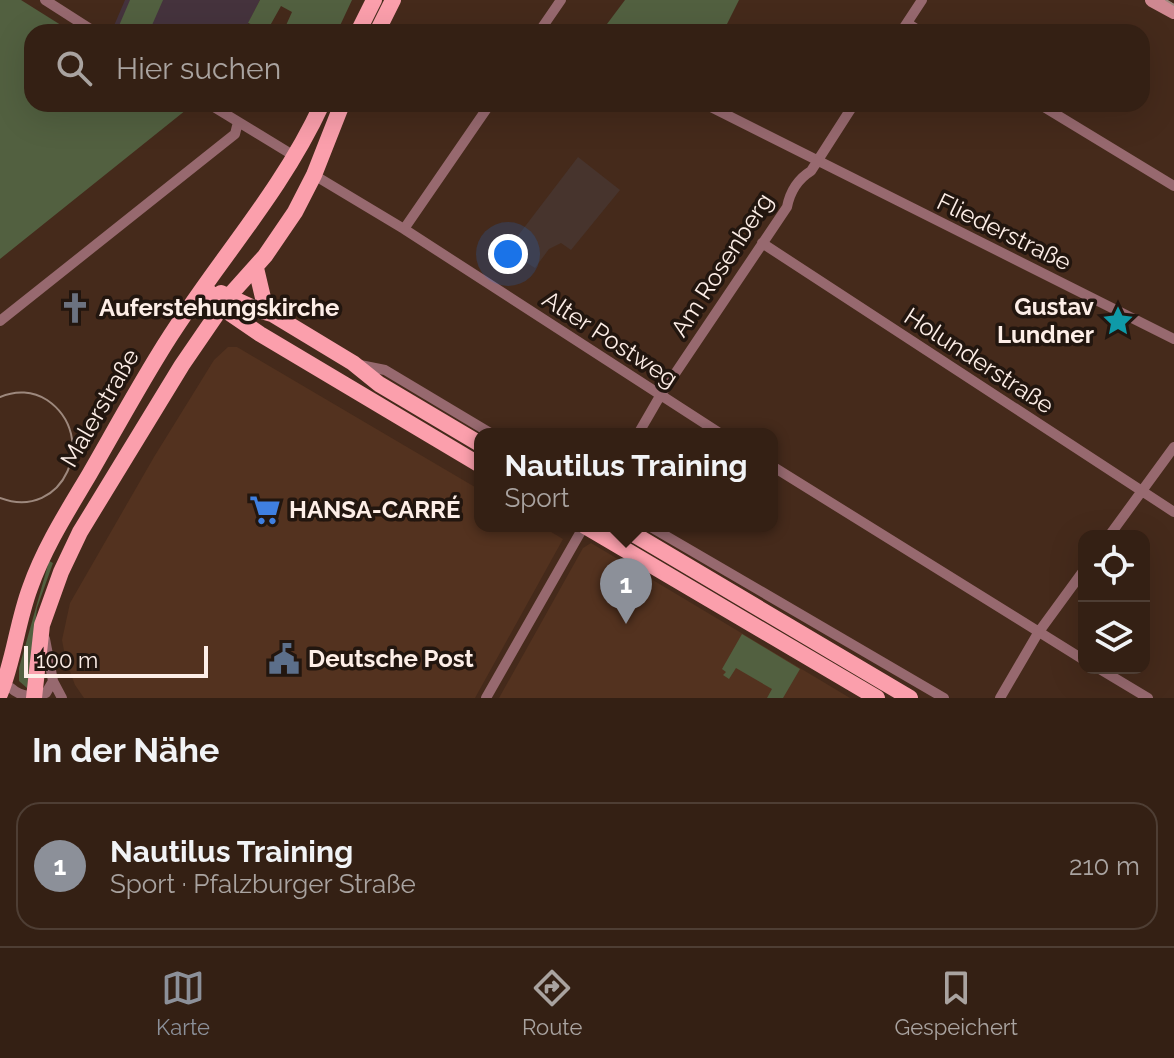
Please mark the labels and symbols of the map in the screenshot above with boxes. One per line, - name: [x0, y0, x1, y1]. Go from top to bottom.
- street label: Am Rosenberg: [664, 187, 779, 342]
- street label: Fliederstraße: [932, 187, 1076, 277]
- your location: [488, 234, 528, 274]
- street label: Alter Postweg: [537, 284, 683, 393]
- church icon: Auferstehungskirche: [58, 291, 92, 325]
- place label: Gustav Lundner: [997, 292, 1094, 349]
- place label: Auferstehungskirche: [99, 293, 339, 322]
- street label: Holunderstraße: [899, 301, 1059, 420]
- place icon: Gustav Lundner: [1101, 304, 1135, 338]
- street label: Malerstraße: [54, 344, 145, 472]
- supermarket icon: HANSA-CARRÉ: [248, 493, 282, 527]
- place label: HANSA-CARRÉ: [289, 495, 461, 524]
- pin: 1: [600, 558, 652, 624]
- scale bar: [24, 642, 208, 678]
- public building icon: Deutsche Post: [267, 642, 301, 676]
- place label: Deutsche Post: [308, 644, 474, 673]

